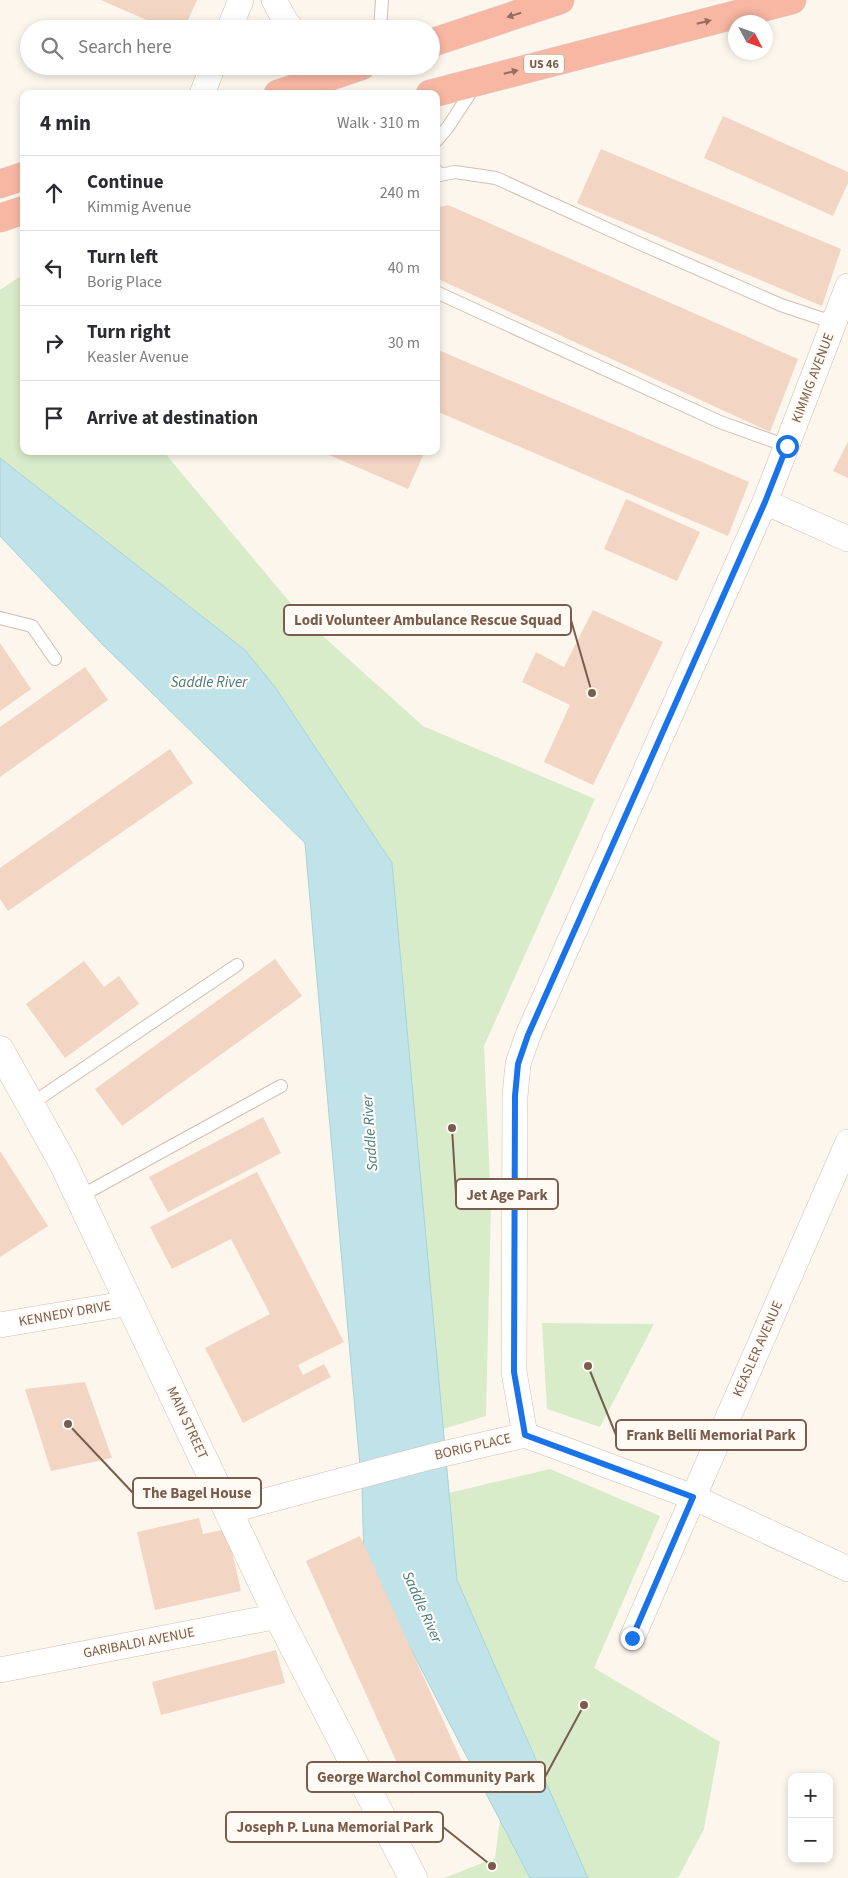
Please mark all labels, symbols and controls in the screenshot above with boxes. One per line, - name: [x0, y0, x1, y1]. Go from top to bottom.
- one-way arrow: [506, 12, 521, 20]
- north arrow: [728, 15, 773, 60]
- one-way arrow: [697, 18, 712, 26]
- search box: [20, 20, 440, 75]
- icon: search: [38, 34, 66, 62]
- text: Search here: [78, 34, 172, 61]
- road number: US 46: [524, 54, 564, 74]
- one-way arrow: [504, 68, 519, 76]
- text: 4 min: [40, 108, 91, 138]
- text: Walk · 310 m: [337, 112, 420, 134]
- text: Continue: [87, 169, 164, 196]
- icon: ahead: [40, 179, 68, 207]
- text: 240 m: [380, 182, 420, 204]
- text: Kimmig Avenue: [87, 196, 191, 218]
- text: Turn left: [87, 244, 158, 271]
- icon: left: [40, 254, 68, 282]
- text: 40 m: [388, 257, 420, 279]
- text: Borig Place: [87, 271, 162, 293]
- text: Turn right: [87, 319, 171, 346]
- icon: right: [40, 329, 68, 357]
- street label: KIMMIG AVENUE: [787, 330, 839, 426]
- text: 30 m: [388, 332, 420, 354]
- text: Keasler Avenue: [87, 346, 189, 368]
- icon: arrive: [40, 404, 68, 432]
- text: Arrive at destination: [87, 405, 258, 432]
- route start: [776, 435, 799, 458]
- callout: Lodi Volunteer Ambulance Rescue Squad: [284, 605, 571, 635]
- text: Lodi Volunteer Ambulance Rescue Squad: [294, 610, 562, 631]
- water label: Saddle River: [171, 672, 248, 693]
- water label: Saddle River: [357, 1093, 383, 1172]
- callout: Jet Age Park: [456, 1179, 558, 1209]
- text: Jet Age Park: [466, 1185, 549, 1206]
- street label: KENNEDY DRIVE: [17, 1296, 113, 1332]
- street label: KEASLER AVENUE: [728, 1298, 788, 1400]
- street label: MAIN STREET: [161, 1383, 213, 1463]
- callout: Frank Belli Memorial Park: [616, 1420, 806, 1450]
- text: Frank Belli Memorial Park: [626, 1425, 797, 1446]
- street label: BORIG PLACE: [433, 1428, 513, 1466]
- callout: The Bagel House: [133, 1478, 261, 1508]
- text: The Bagel House: [143, 1483, 252, 1504]
- water label: Saddle River: [397, 1568, 447, 1647]
- street label: GARIBALDI AVENUE: [82, 1622, 196, 1664]
- route end: [621, 1627, 644, 1650]
- callout: George Warchol Community Park: [307, 1762, 545, 1792]
- text: George Warchol Community Park: [317, 1767, 536, 1788]
- map controls: [788, 1773, 833, 1863]
- button: +: [788, 1773, 833, 1818]
- callout: Joseph P. Luna Memorial Park: [226, 1812, 443, 1842]
- text: Joseph P. Luna Memorial Park: [237, 1817, 434, 1838]
- button: −: [788, 1818, 833, 1863]

